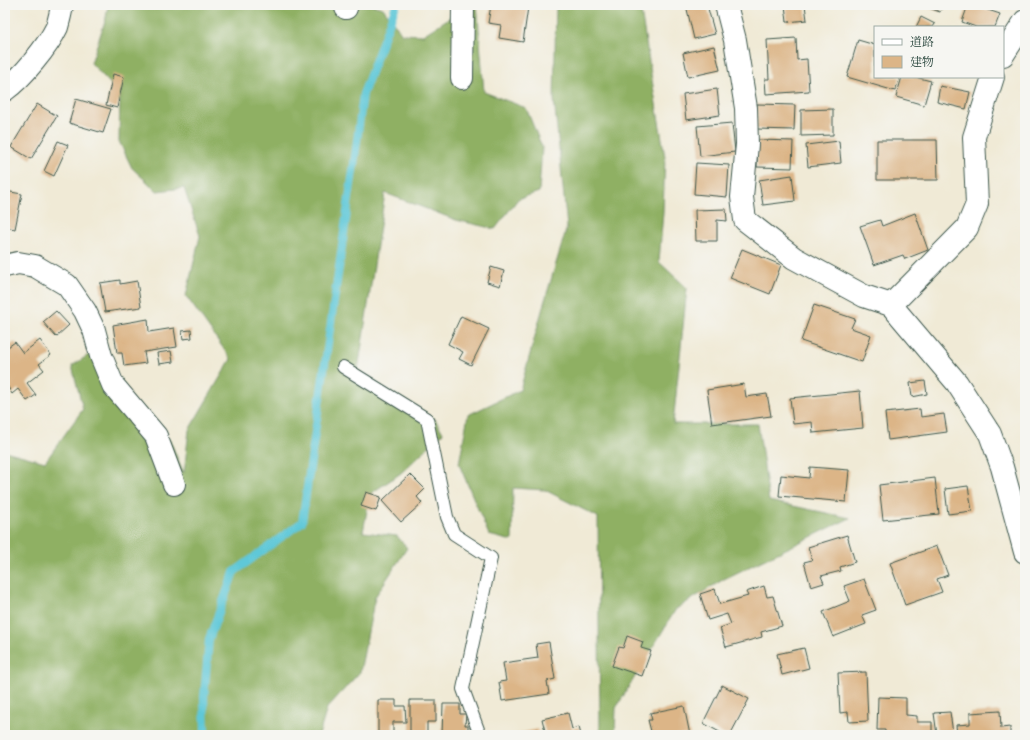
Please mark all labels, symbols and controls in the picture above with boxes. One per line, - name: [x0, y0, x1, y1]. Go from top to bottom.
- legend: [874, 26, 1004, 78]
- text: 道路: [910, 35, 934, 51]
- text: 建物: [910, 55, 934, 71]

